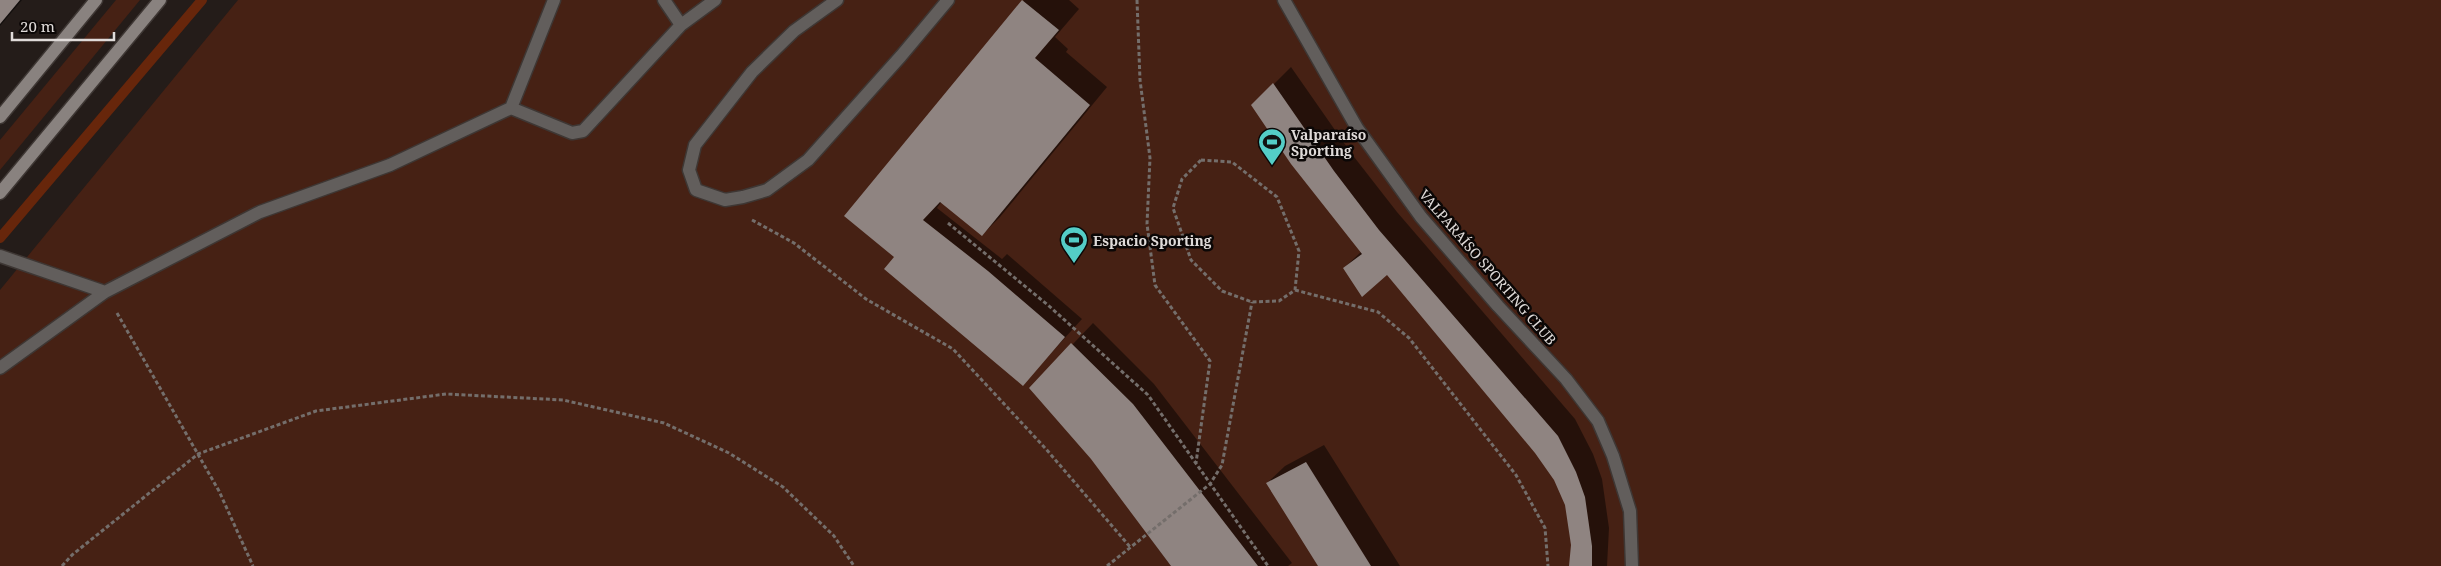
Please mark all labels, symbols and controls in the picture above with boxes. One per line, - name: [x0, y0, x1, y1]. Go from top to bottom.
- scale bar: [12, 10, 115, 42]
- text: 20 m: [20, 16, 55, 36]
- place label: Valparaíso Sporting: [1291, 125, 1366, 160]
- sports icon: Valparaíso Sporting: [1257, 127, 1287, 166]
- street label: VALPARAÍSO SPORTING CLUB: [1415, 185, 1561, 349]
- sports icon: Espacio Sporting: [1059, 225, 1089, 264]
- place label: Espacio Sporting: [1093, 231, 1212, 250]

